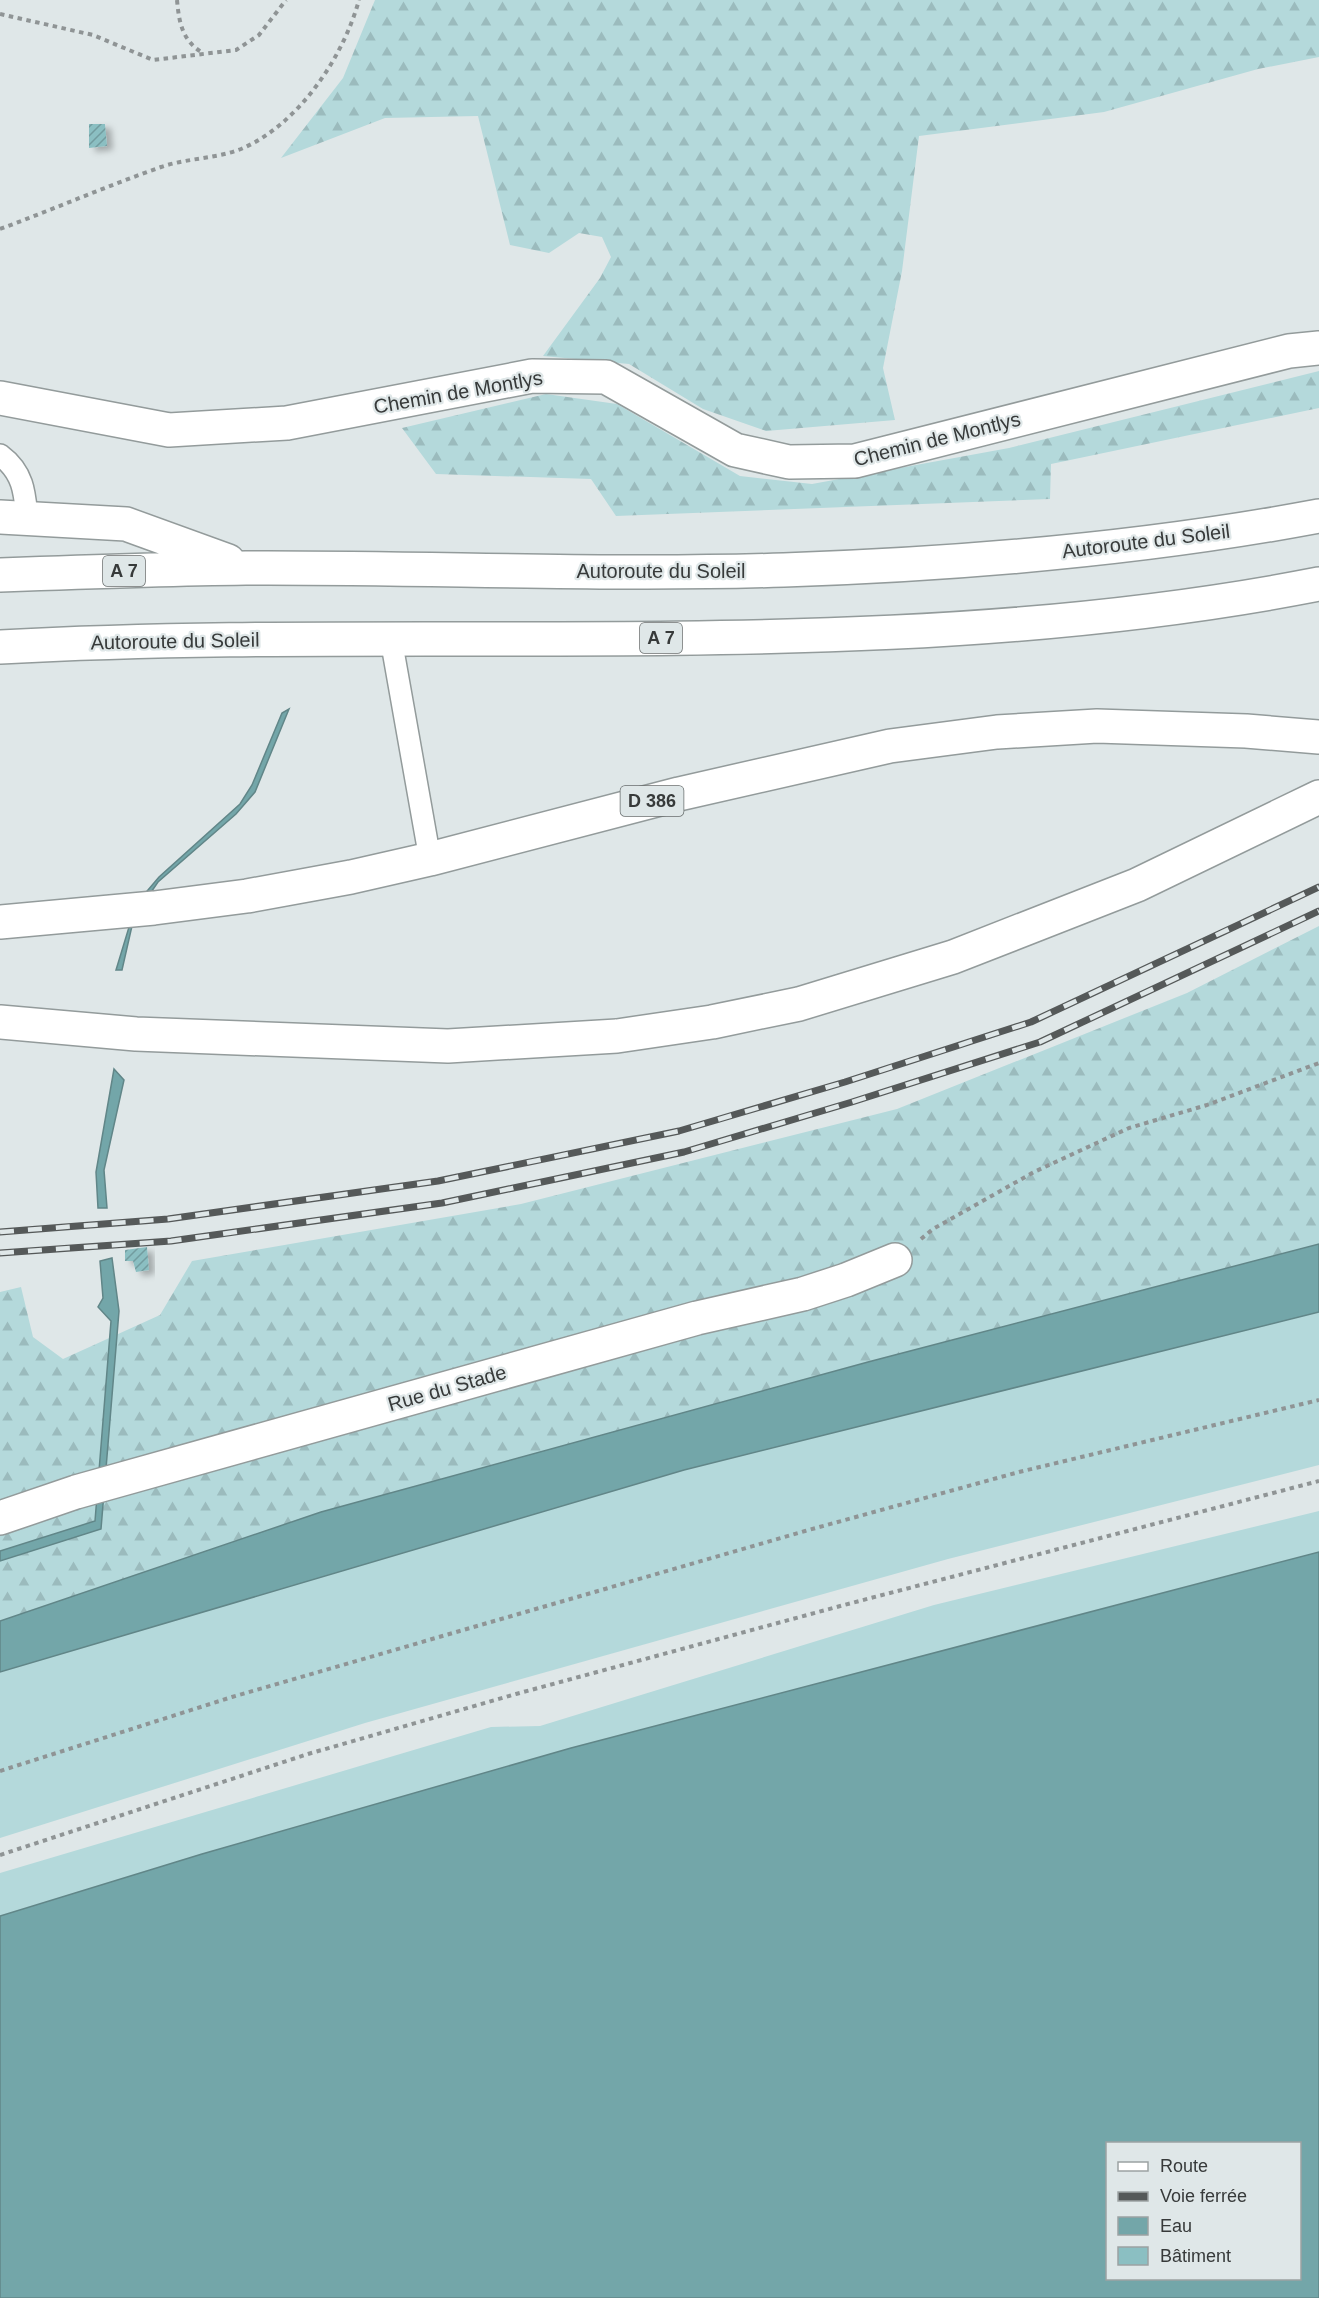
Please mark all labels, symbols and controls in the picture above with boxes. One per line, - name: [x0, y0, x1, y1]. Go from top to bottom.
- street label: Chemin de Montlys: [372, 366, 544, 418]
- street label: Chemin de Montlys: [851, 408, 1023, 470]
- street label: Autoroute du Soleil: [1061, 520, 1231, 562]
- road number: A 7: [103, 556, 145, 586]
- street label: Autoroute du Soleil: [576, 560, 746, 582]
- road number: A 7: [640, 623, 682, 653]
- street label: Autoroute du Soleil: [90, 629, 260, 653]
- road number: D 386: [620, 786, 684, 816]
- street label: Rue du Stade: [385, 1361, 509, 1415]
- legend: [1106, 2142, 1301, 2280]
- text: Route: [1160, 2156, 1208, 2176]
- text: Voie ferrée: [1160, 2186, 1247, 2206]
- text: Eau: [1160, 2216, 1192, 2236]
- text: Bâtiment: [1160, 2246, 1231, 2266]

